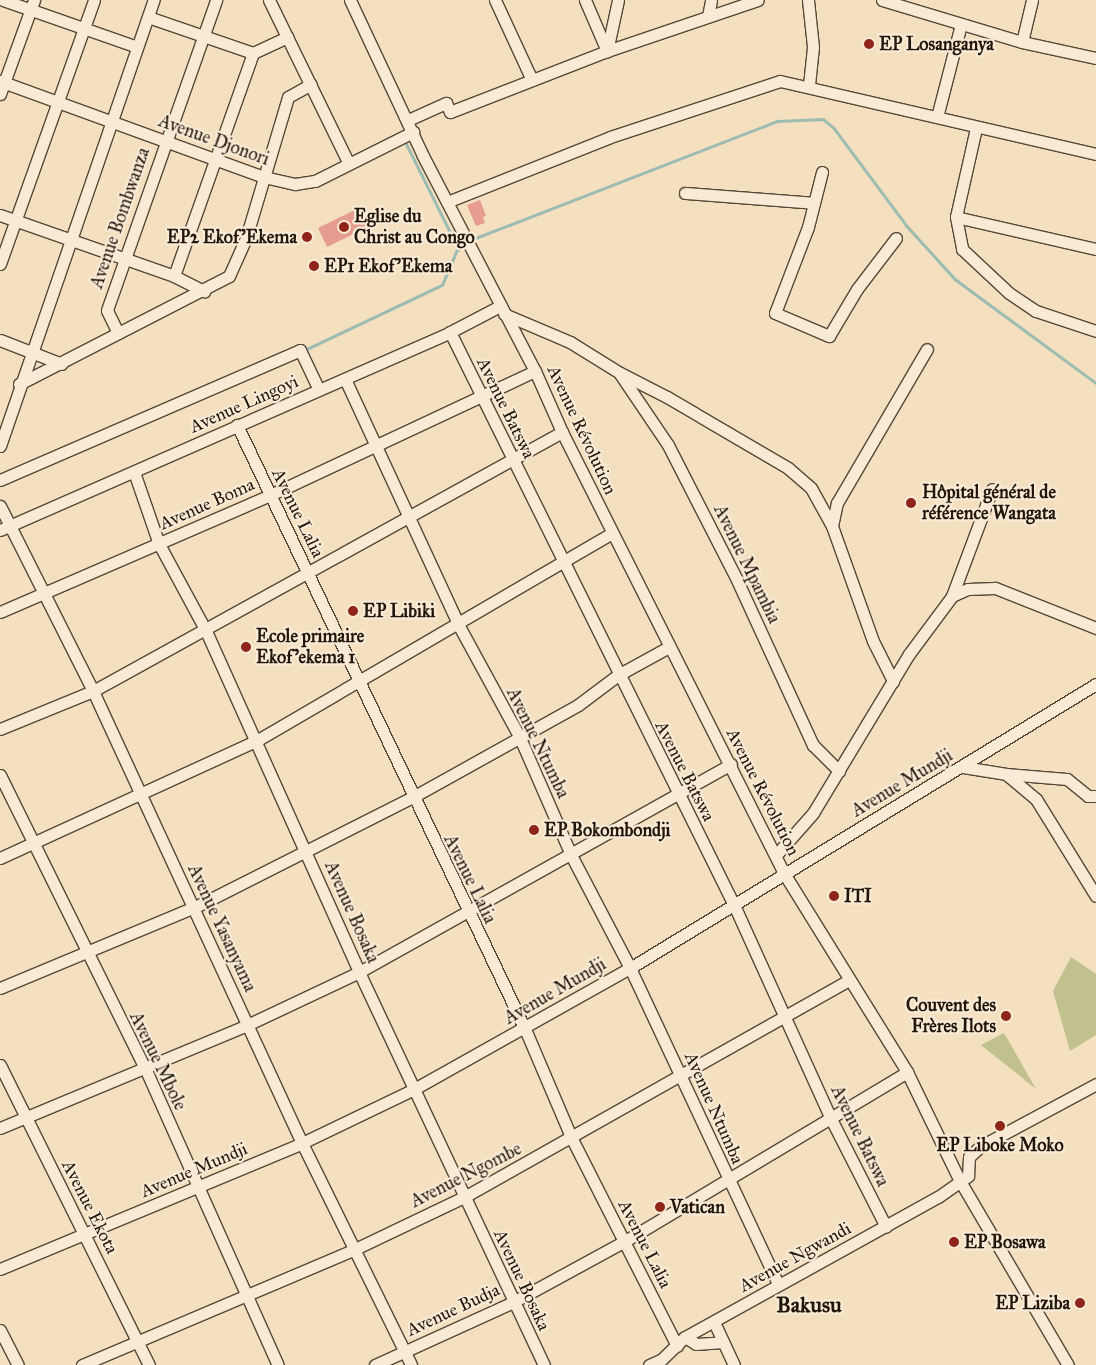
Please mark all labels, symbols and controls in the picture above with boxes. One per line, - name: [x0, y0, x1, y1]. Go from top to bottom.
- place label: EP Losanganya: [879, 33, 994, 55]
- marker: EP Losanganya: [863, 38, 875, 50]
- street label: Avenue Djonori: [156, 110, 272, 170]
- street label: Avenue Bombwanza: [86, 145, 154, 291]
- place label: Eglise du Christ au Congo: [354, 206, 475, 248]
- marker: Eglise du Christ au Congo: [338, 221, 350, 233]
- place label: EP2 Ekof'Ekema: [167, 226, 297, 248]
- marker: EP2 Ekof'Ekema: [301, 231, 313, 243]
- place label: EP1 Ekof'Ekema: [324, 255, 452, 277]
- marker: EP1 Ekof'Ekema: [308, 260, 320, 272]
- street label: Avenue Batswa: [472, 354, 540, 462]
- street label: Avenue Révolution: [543, 362, 621, 498]
- street label: Avenue Lingoyi: [186, 370, 302, 438]
- street label: Avenue Lalia: [267, 465, 329, 561]
- street label: Avenue Boma: [156, 473, 258, 535]
- place label: Hôpital général de référence Wangata: [922, 482, 1056, 524]
- marker: Hôpital général de référence Wangata: [904, 496, 918, 510]
- street label: Avenue Mpambia: [709, 501, 785, 627]
- place label: EP Libiki: [363, 600, 435, 622]
- marker: EP Libiki: [347, 605, 359, 617]
- place label: Ecole primaire Ekof'ekema 1: [256, 626, 364, 669]
- marker: Ecole primaire Ekof'ekema 1: [240, 641, 252, 653]
- street label: Avenue Ntumba: [502, 684, 574, 802]
- street label: Avenue Batswa: [650, 717, 720, 825]
- street label: Avenue Révolution: [722, 725, 804, 859]
- street label: Avenue Mundji: [848, 744, 956, 822]
- place label: EP Bokombondji: [544, 819, 670, 841]
- marker: EP Bokombondji: [528, 824, 540, 836]
- street label: Avenue Lalia: [439, 831, 501, 927]
- street label: Avenue Bosaka: [320, 858, 384, 966]
- street label: Avenue Yasanyama: [183, 861, 261, 995]
- place label: ITI: [844, 885, 872, 907]
- marker: ITI: [828, 890, 840, 902]
- street label: Avenue Mundji: [500, 953, 610, 1029]
- place label: Couvent des Frères Ilots: [906, 995, 996, 1038]
- street label: Avenue Mbole: [125, 1008, 191, 1114]
- marker: Couvent des Frères Ilots: [1000, 1010, 1012, 1022]
- street label: Avenue Ntumba: [680, 1049, 748, 1167]
- street label: Avenue Batswa: [826, 1082, 894, 1190]
- marker: EP Liboke Moko: [994, 1120, 1006, 1132]
- place label: EP Liboke Moko: [936, 1134, 1064, 1156]
- street label: Avenue Mundji: [137, 1138, 251, 1202]
- street label: Avenue Ngombe: [407, 1138, 525, 1212]
- street label: Avenue Ekota: [57, 1157, 123, 1257]
- street label: Avenue Lalia: [614, 1196, 676, 1292]
- place label: Vatican: [670, 1196, 725, 1218]
- marker: Vatican: [654, 1201, 666, 1213]
- street label: Avenue Ngwandi: [735, 1217, 855, 1297]
- street label: Avenue Bosaka: [489, 1226, 555, 1334]
- place label: EP Bosawa: [964, 1231, 1046, 1253]
- marker: EP Bosawa: [948, 1236, 960, 1248]
- street label: Avenue Budja: [403, 1279, 503, 1341]
- district label: Bakusu: [776, 1292, 842, 1318]
- place label: EP Liziba: [995, 1292, 1070, 1314]
- marker: EP Liziba: [1074, 1297, 1086, 1309]

